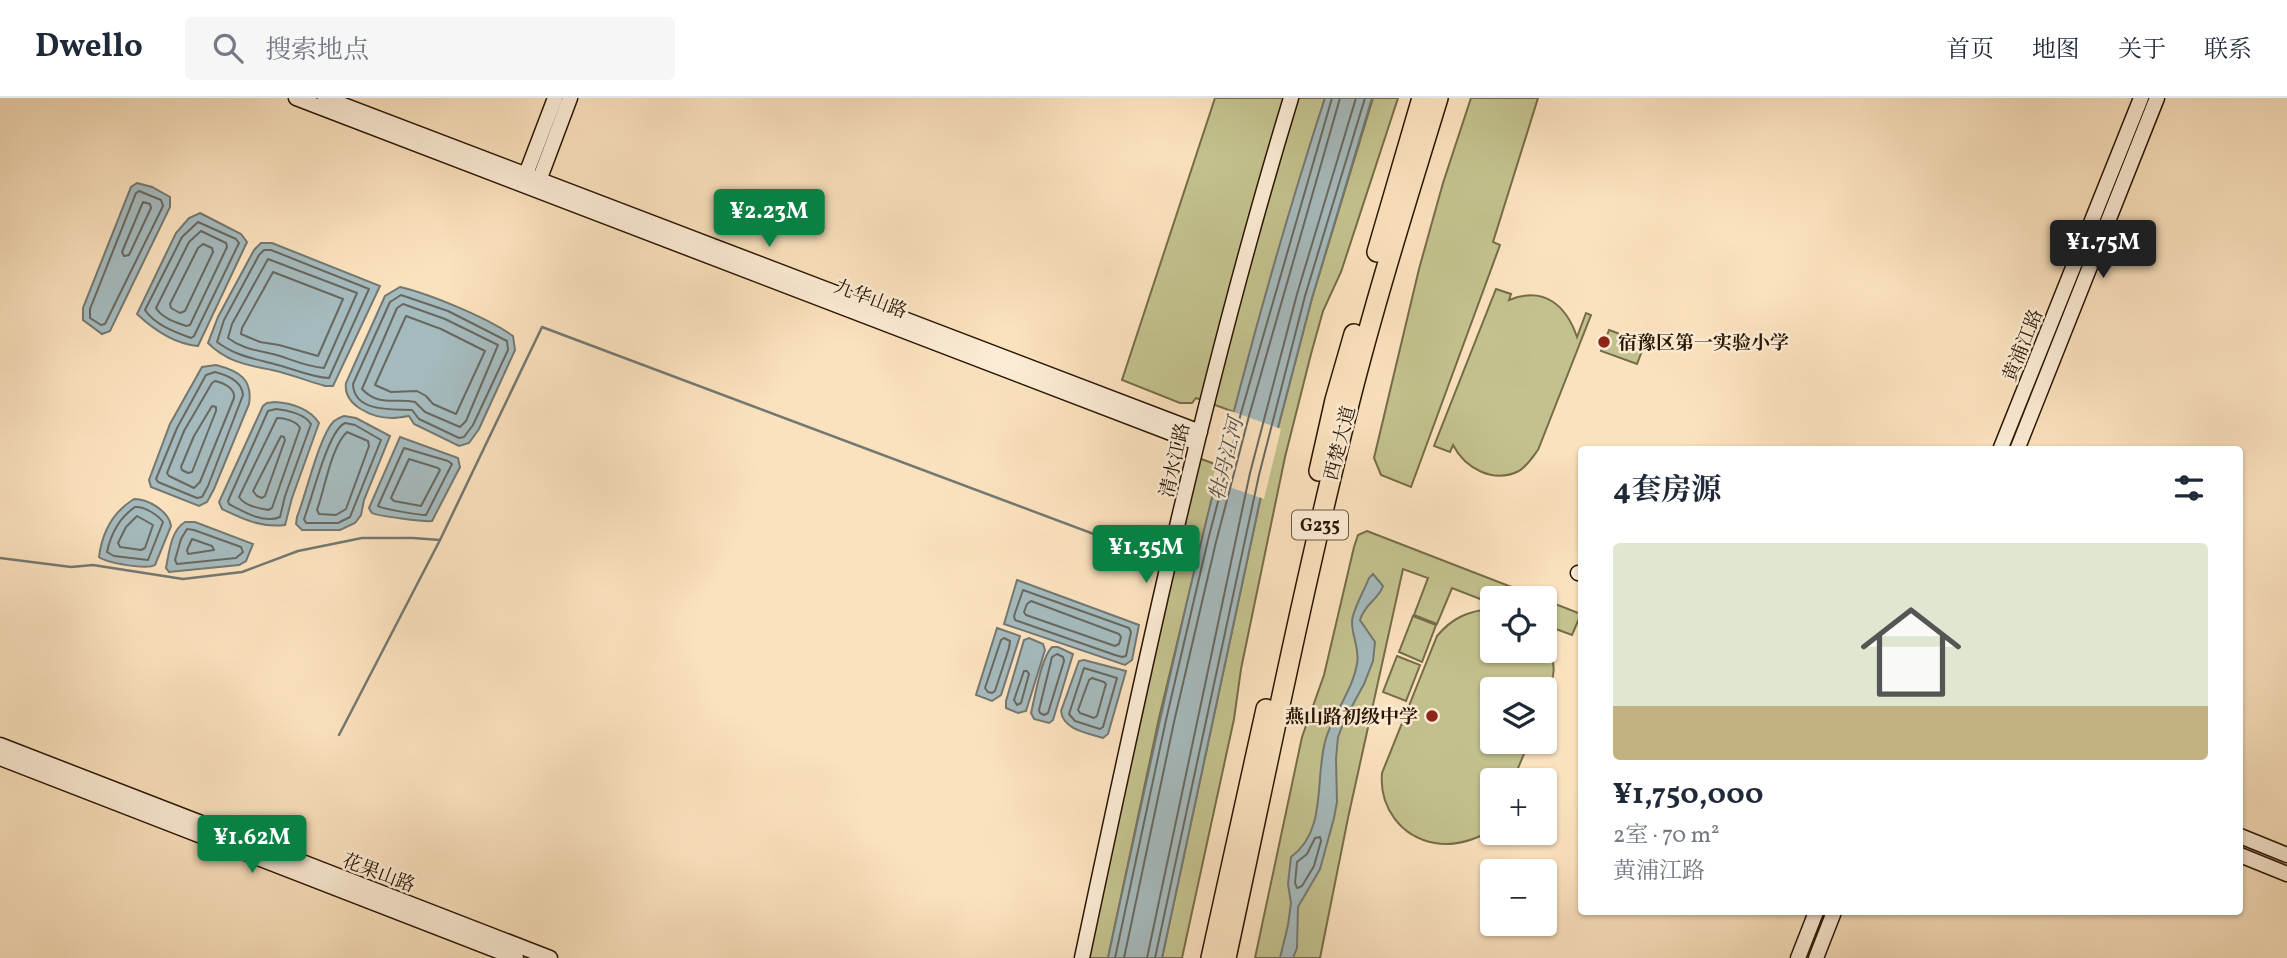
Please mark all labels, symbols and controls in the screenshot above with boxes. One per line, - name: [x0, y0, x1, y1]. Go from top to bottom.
- search box: [185, 17, 675, 80]
- text: Dwello: [35, 25, 143, 71]
- icon: search: [209, 29, 247, 67]
- text: 搜索地点: [265, 33, 369, 69]
- text: 首页: [1946, 34, 1994, 68]
- text: 地图: [2032, 34, 2080, 68]
- text: 关于: [2118, 34, 2166, 68]
- text: 联系: [2204, 34, 2252, 68]
- pin: ¥2.23M: [712, 190, 826, 249]
- text: ¥2.23M: [730, 196, 808, 228]
- pin: ¥1.75M: [2046, 220, 2160, 280]
- text: ¥1.75M: [2066, 227, 2140, 259]
- street label: 九华山路: [830, 274, 910, 326]
- street label: 黄浦江路: [1998, 306, 2050, 386]
- place label: 宿豫区第一实验小学: [1618, 331, 1789, 357]
- marker: 宿豫区第一实验小学: [1596, 334, 1612, 350]
- street label: 西楚大道: [1319, 403, 1363, 484]
- water label: 牡丹江河: [1203, 411, 1253, 504]
- street label: 清水江路: [1155, 420, 1197, 500]
- icon: filters: [2170, 469, 2208, 507]
- text: 4套房源: [1613, 470, 1721, 512]
- road number: G235: [1292, 510, 1348, 540]
- pin: ¥1.35M: [1089, 526, 1203, 585]
- text: ¥1.35M: [1109, 532, 1183, 564]
- map controls: [1480, 586, 1557, 936]
- button: locate: [1480, 586, 1557, 663]
- icon: home: [1848, 589, 1974, 715]
- button: layers: [1480, 677, 1557, 754]
- place label: 燕山路初级中学: [1285, 705, 1418, 731]
- marker: 燕山路初级中学: [1424, 708, 1440, 724]
- button: +: [1480, 768, 1557, 845]
- text: ¥1,750,000: [1613, 774, 1763, 816]
- pin: ¥1.62M: [195, 816, 309, 875]
- text: 2室 · 70 m²: [1613, 820, 1720, 852]
- text: ¥1.62M: [213, 822, 291, 854]
- street label: 花果山路: [338, 848, 418, 900]
- text: 黄浦江路: [1613, 856, 1705, 888]
- button: −: [1480, 859, 1557, 936]

